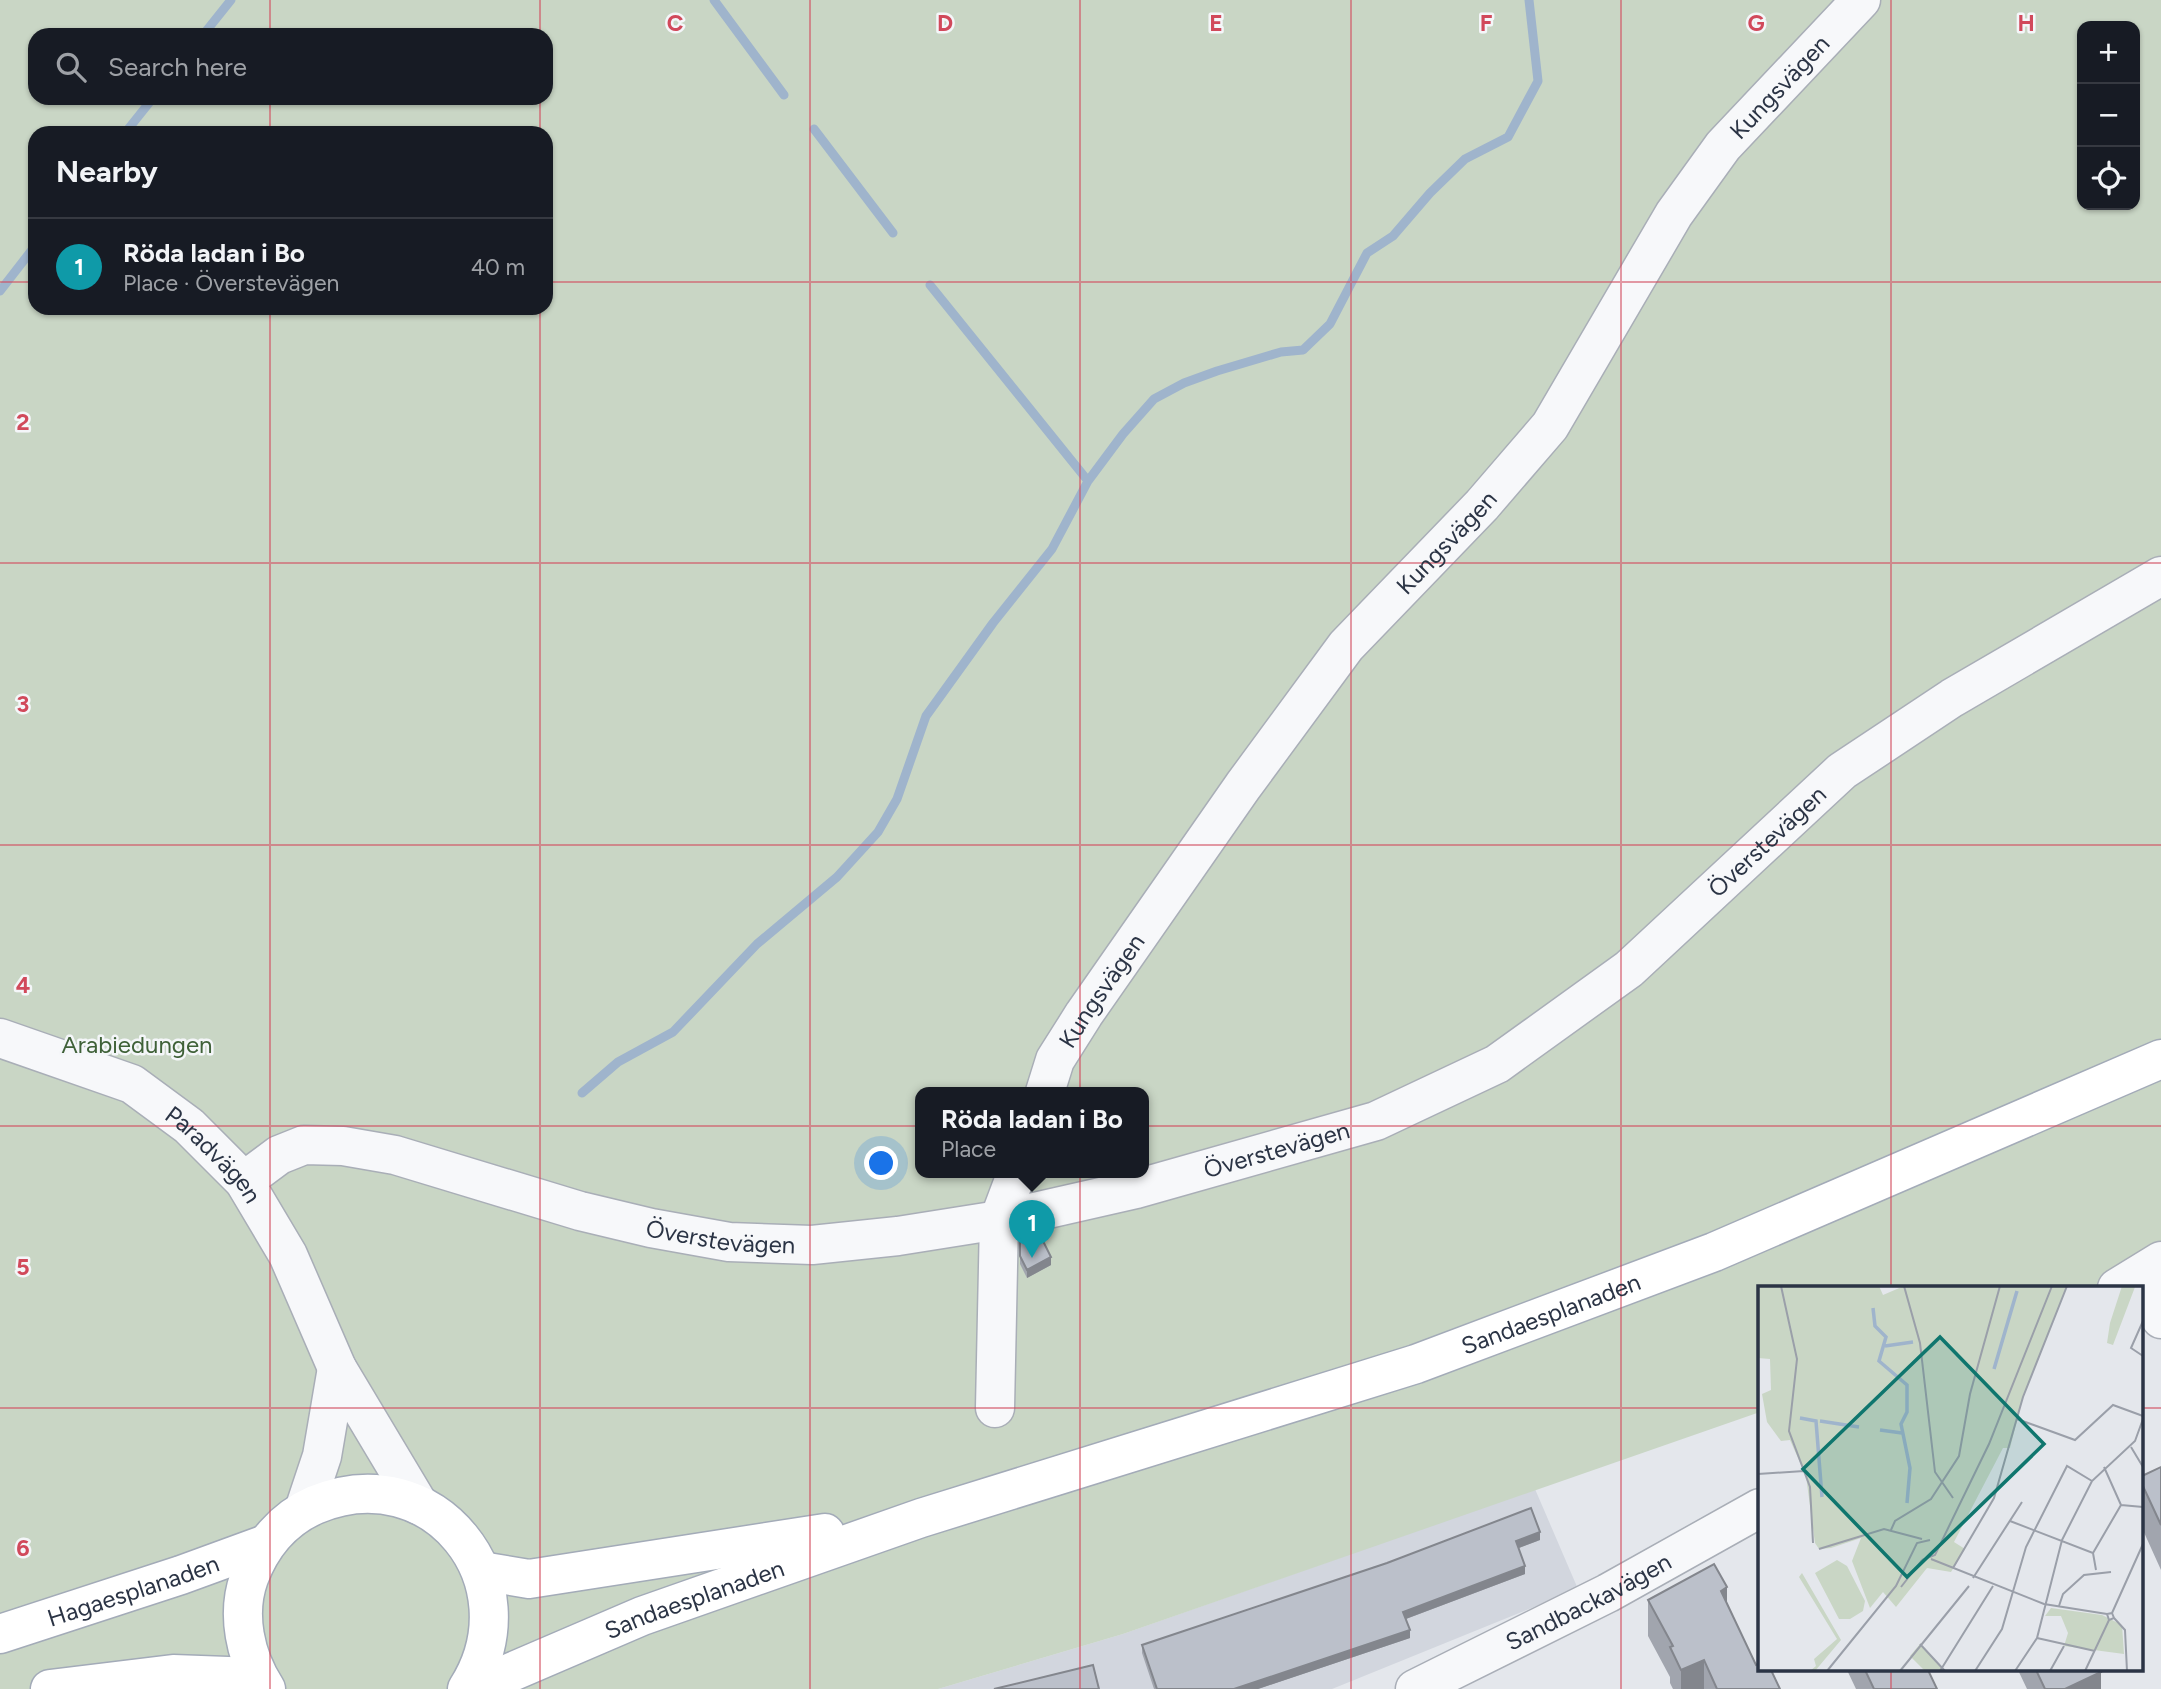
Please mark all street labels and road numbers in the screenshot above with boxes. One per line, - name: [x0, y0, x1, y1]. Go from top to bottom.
- street label: Kungsvägen: [1723, 29, 1835, 144]
- street label: Kungsvägen: [1390, 485, 1502, 600]
- street label: Överstevägen: [1702, 779, 1832, 903]
- street label: Kungsvägen: [1052, 928, 1150, 1053]
- street label: Paradvägen: [160, 1099, 268, 1208]
- street label: Överstevägen: [1200, 1115, 1353, 1184]
- street label: Överstevägen: [644, 1213, 796, 1259]
- street label: Sandaesplanaden: [1457, 1267, 1644, 1360]
- street label: Sandbackavägen: [1501, 1546, 1676, 1656]
- street label: Hagaesplanaden: [44, 1548, 223, 1632]
- street label: Sandaesplanaden: [600, 1553, 788, 1645]

